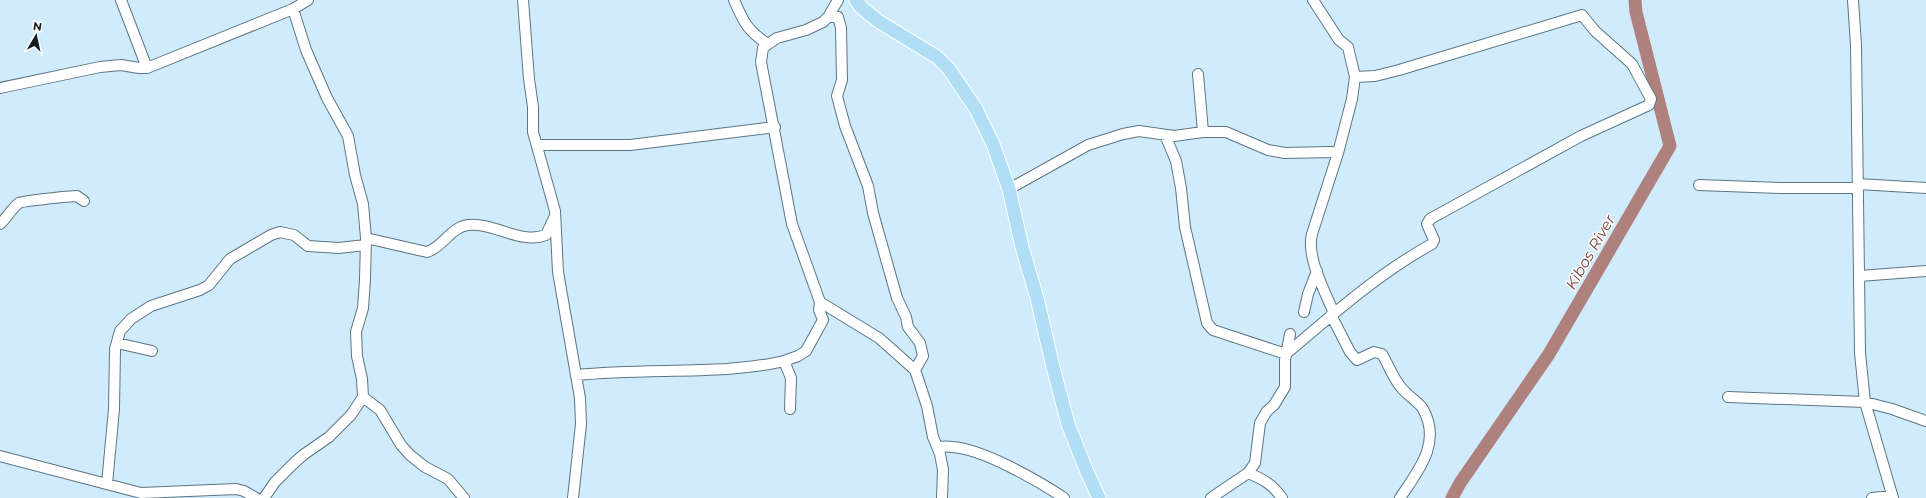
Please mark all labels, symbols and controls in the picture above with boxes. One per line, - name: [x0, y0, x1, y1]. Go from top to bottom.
- north arrow: [16, 16, 56, 56]
- text: N: [32, 19, 43, 34]
- water label: Kibos River: [1561, 210, 1620, 293]

